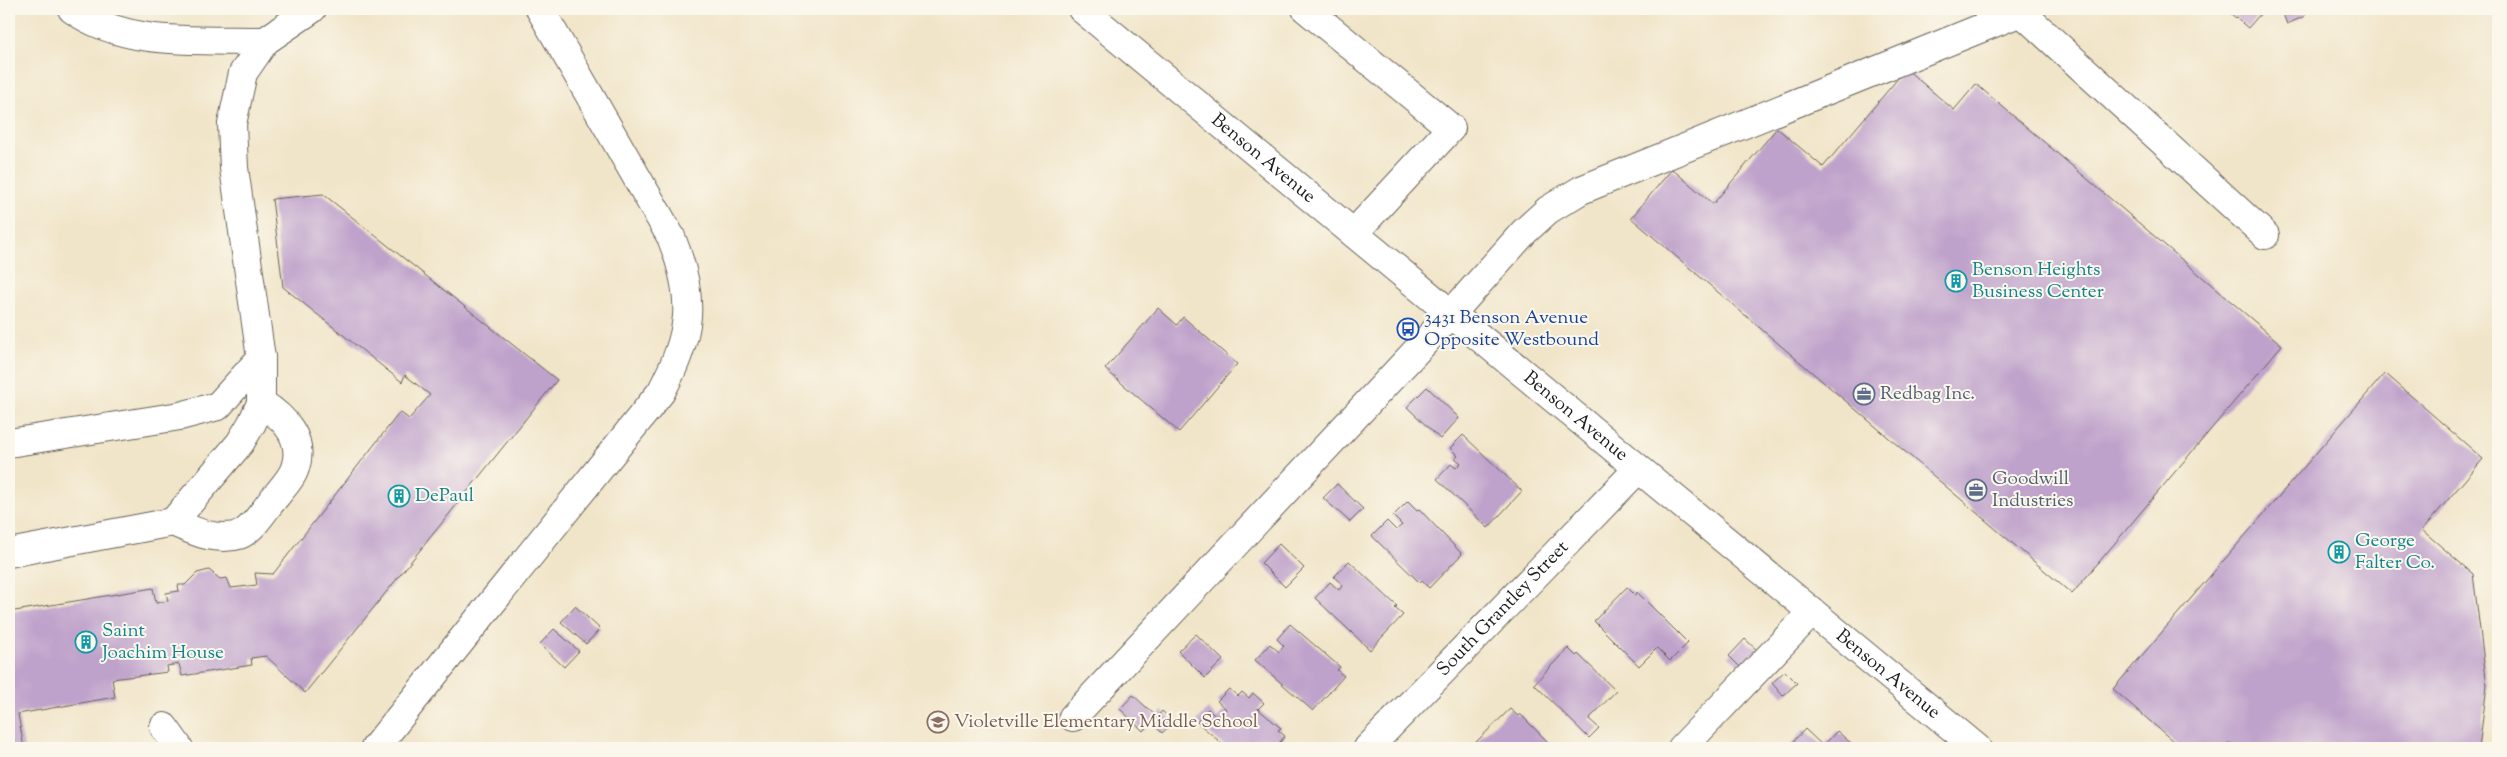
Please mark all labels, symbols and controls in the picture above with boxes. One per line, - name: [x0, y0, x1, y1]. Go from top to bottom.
- street label: Benson Avenue: [1205, 107, 1322, 210]
- place label: Benson Heights Business Center: [1972, 257, 2104, 306]
- building icon: Benson Heights Business Center: [1944, 269, 1968, 293]
- place label: 3431 Benson Avenue Opposite Westbound: [1424, 305, 1599, 354]
- bus stop icon: 3431 Benson Avenue Opposite Westbound: [1396, 317, 1420, 341]
- street label: Benson Avenue: [1517, 365, 1634, 468]
- place label: Redbag Inc.: [1880, 381, 1975, 408]
- office icon: Redbag Inc.: [1852, 382, 1876, 406]
- place label: Goodwill Industries: [1992, 466, 2073, 515]
- office icon: Goodwill Industries: [1964, 478, 1988, 502]
- place label: DePaul: [415, 483, 474, 510]
- building icon: DePaul: [387, 484, 411, 508]
- place label: George Falter Co.: [2355, 528, 2435, 577]
- street label: South Grantley Street: [1431, 534, 1575, 683]
- building icon: George Falter Co.: [2327, 540, 2351, 564]
- place label: Saint Joachim House: [101, 618, 224, 667]
- street label: Benson Avenue: [1830, 623, 1946, 726]
- building icon: Saint Joachim House: [74, 630, 98, 654]
- place label: Violetville Elementary Middle School: [954, 709, 1258, 736]
- school or university icon: Violetville Elementary Middle School: [926, 710, 950, 734]

